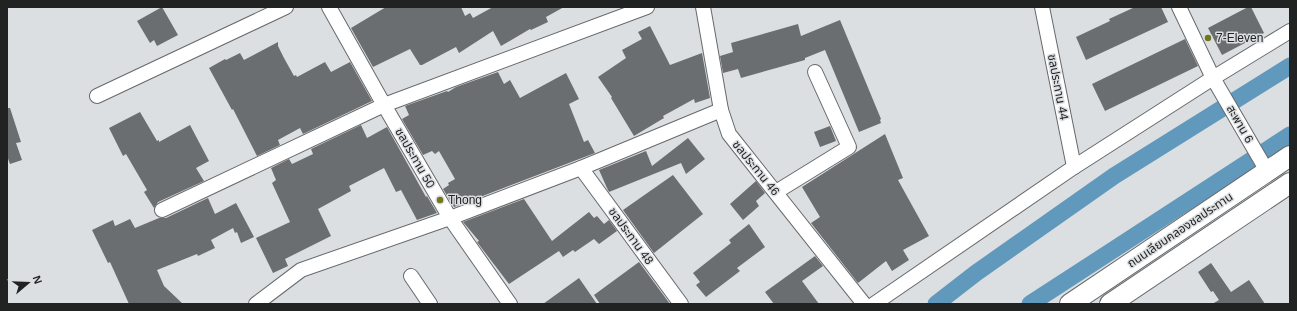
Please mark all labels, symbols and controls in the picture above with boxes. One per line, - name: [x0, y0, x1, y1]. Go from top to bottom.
- place label: 7-Eleven: [1216, 31, 1263, 45]
- marker: 7-Eleven: [1203, 33, 1213, 43]
- street label: ชลประทาน 44: [1045, 53, 1071, 121]
- street label: สะพาน 6: [1224, 103, 1257, 146]
- street label: ชลประทาน 50: [392, 126, 438, 191]
- street label: ชลประทาน 46: [730, 138, 783, 199]
- street label: ถนนเลียบคลองชลประทาน: [1125, 189, 1235, 271]
- place label: Thong: [448, 193, 482, 207]
- marker: Thong: [435, 195, 445, 205]
- street label: ชลประทาน 48: [606, 205, 656, 267]
- north arrow: [8, 263, 48, 303]
- text: N: [30, 274, 44, 286]

